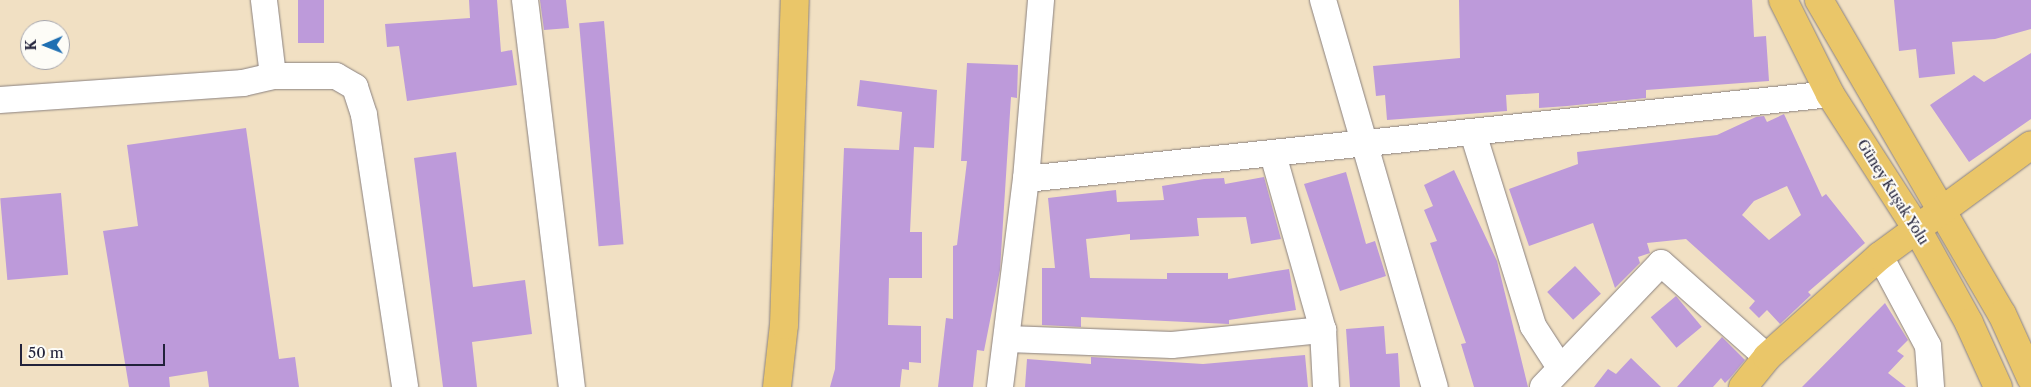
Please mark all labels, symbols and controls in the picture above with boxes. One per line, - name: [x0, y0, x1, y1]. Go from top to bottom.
- north arrow: [20, 20, 70, 70]
- text: K: [22, 39, 40, 51]
- street label: Güney Kuşak Yolu: [1854, 136, 1932, 248]
- scale bar: [22, 334, 168, 366]
- text: 50 m: [28, 343, 64, 362]

